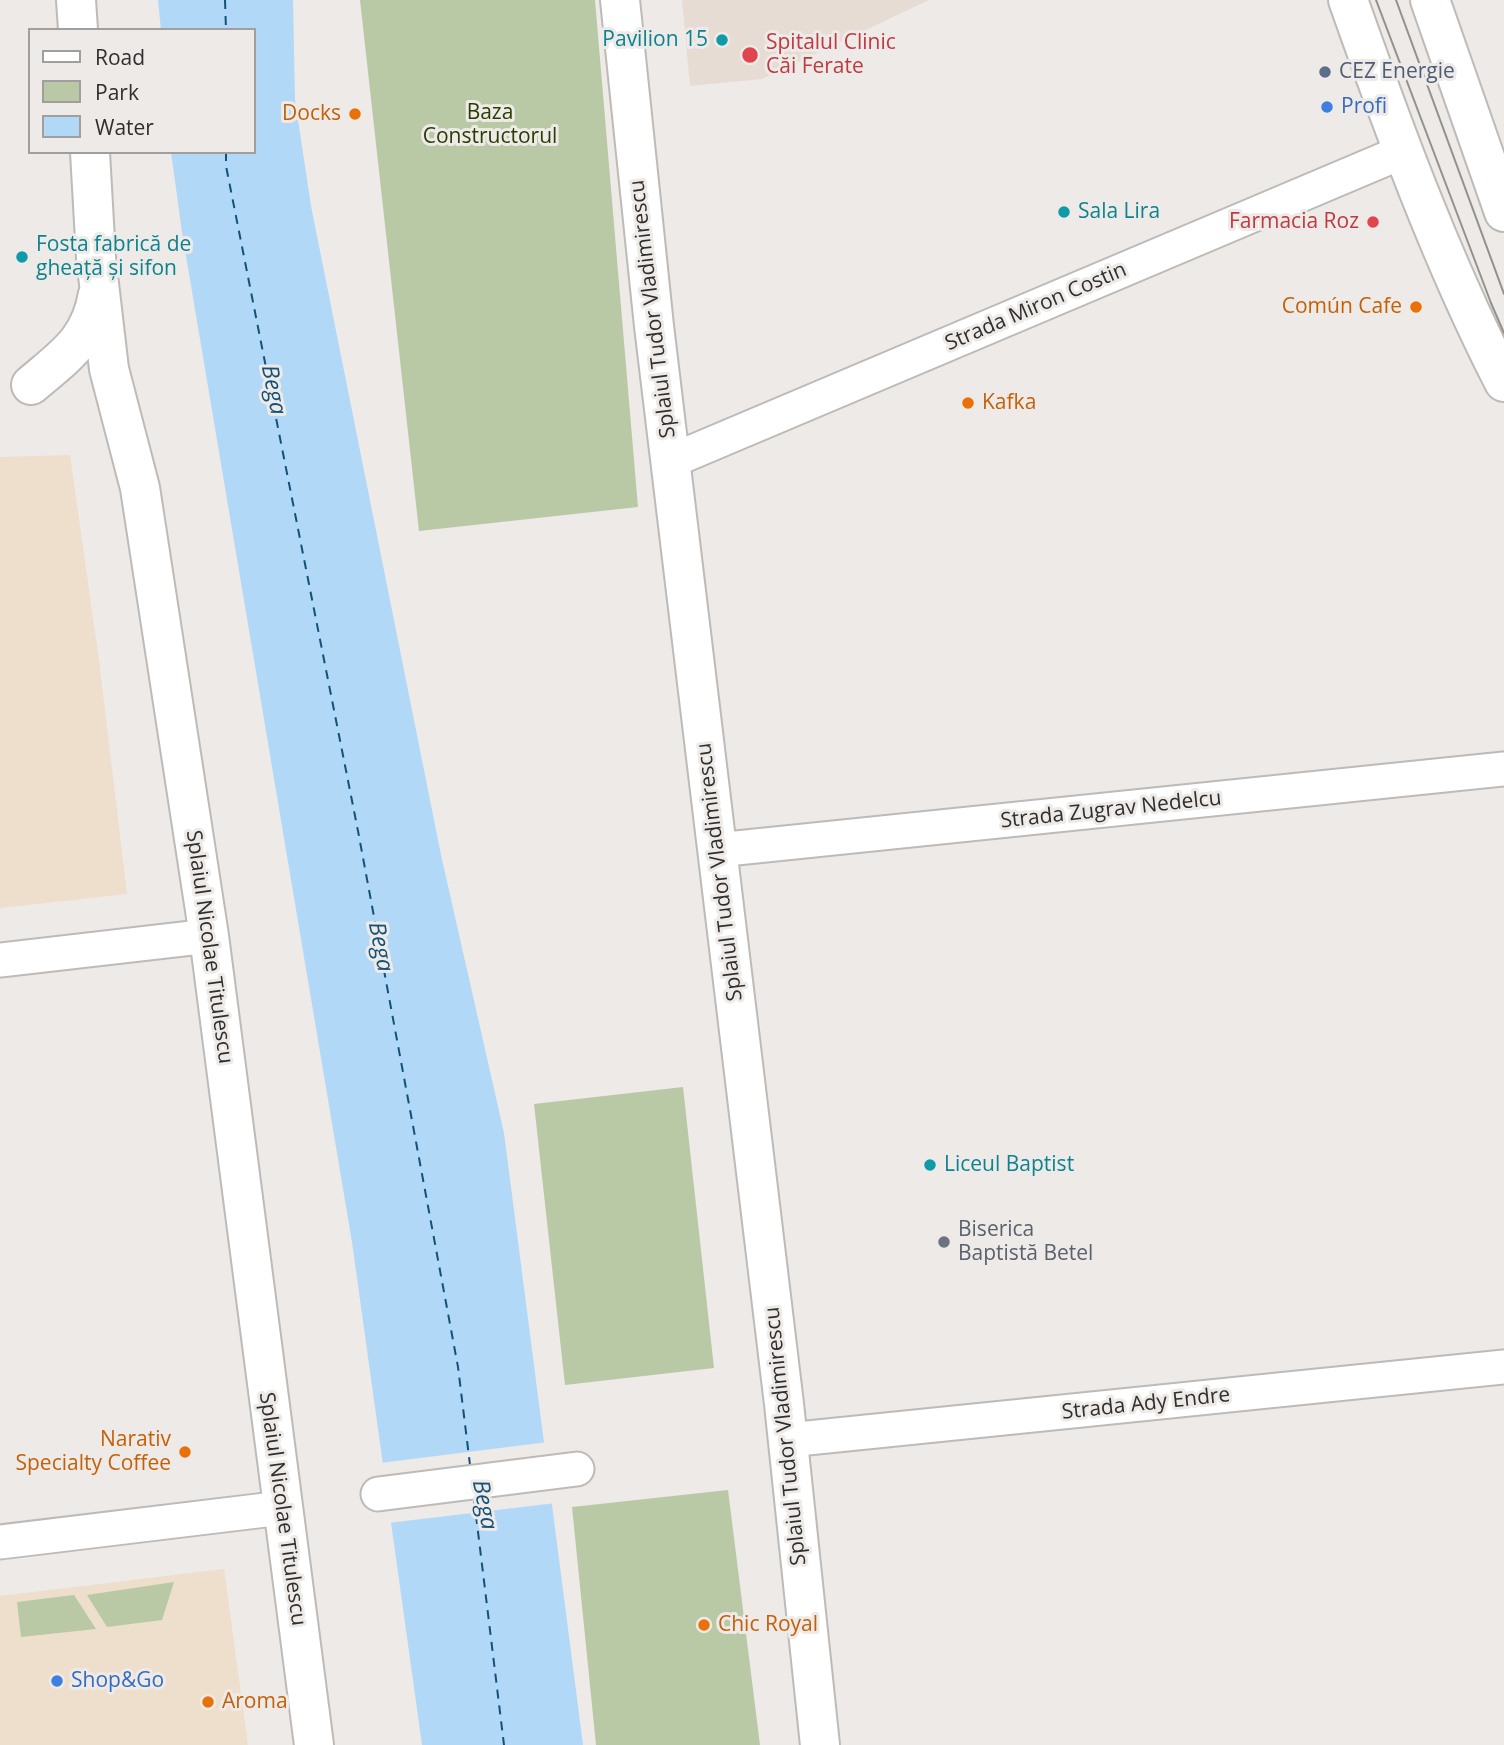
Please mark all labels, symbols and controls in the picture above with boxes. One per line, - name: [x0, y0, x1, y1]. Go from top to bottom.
- place label: Pavilion 15: [602, 27, 708, 53]
- legend: [28, 28, 256, 154]
- place label: Spitalul Clinic Căi Ferate: [766, 30, 896, 80]
- marker: Pavilion 15: [714, 32, 730, 48]
- text: Road: [95, 43, 145, 71]
- marker: Spitalul Clinic Căi Ferate: [740, 45, 760, 65]
- place label: CEZ Energie: [1339, 59, 1455, 85]
- marker: CEZ Energie: [1317, 64, 1333, 80]
- text: Park: [95, 78, 139, 106]
- place label: Profi: [1341, 94, 1387, 120]
- marker: Profi: [1319, 99, 1335, 115]
- park label: Baza Constructorul: [423, 100, 557, 150]
- place label: Docks: [282, 101, 341, 127]
- marker: Docks: [347, 106, 363, 122]
- text: Water: [95, 113, 154, 141]
- street label: Splaiul Tudor Vladimirescu: [625, 178, 681, 440]
- place label: Sala Lira: [1078, 199, 1160, 225]
- marker: Sala Lira: [1056, 204, 1072, 220]
- place label: Farmacia Roz: [1229, 209, 1359, 235]
- marker: Farmacia Roz: [1365, 214, 1381, 230]
- place label: Fosta fabrică de gheață și sifon: [36, 232, 191, 282]
- marker: Fosta fabrică de gheață și sifon: [14, 249, 30, 265]
- street label: Strada Miron Costin: [942, 257, 1130, 357]
- place label: Común Cafe: [1282, 294, 1402, 320]
- marker: Común Cafe: [1408, 299, 1424, 315]
- water label: Bega: [255, 363, 291, 417]
- place label: Kafka: [982, 390, 1036, 416]
- marker: Kafka: [960, 395, 976, 411]
- street label: Splaiul Tudor Vladimirescu: [692, 741, 748, 1003]
- street label: Strada Zugrav Nedelcu: [999, 786, 1223, 834]
- street label: Splaiul Nicolae Titulescu: [180, 829, 238, 1065]
- water label: Bega: [362, 920, 398, 974]
- place label: Liceul Baptist: [944, 1152, 1074, 1178]
- marker: Liceul Baptist: [922, 1157, 938, 1173]
- place label: Biserica Baptistă Betel: [958, 1217, 1093, 1267]
- marker: Biserica Baptistă Betel: [936, 1234, 952, 1250]
- street label: Splaiul Tudor Vladimirescu: [760, 1305, 812, 1567]
- street label: Strada Ady Endre: [1061, 1383, 1231, 1425]
- street label: Splaiul Nicolae Titulescu: [253, 1391, 311, 1627]
- place label: Narativ Specialty Coffee: [15, 1427, 171, 1477]
- marker: Narativ Specialty Coffee: [177, 1444, 193, 1460]
- water label: Bega: [466, 1478, 502, 1532]
- place label: Chic Royal: [718, 1612, 818, 1638]
- marker: Chic Royal: [696, 1617, 712, 1633]
- place label: Shop&Go: [71, 1668, 164, 1694]
- marker: Shop&Go: [49, 1673, 65, 1689]
- place label: Aroma: [222, 1689, 288, 1715]
- marker: Aroma: [200, 1694, 216, 1710]

